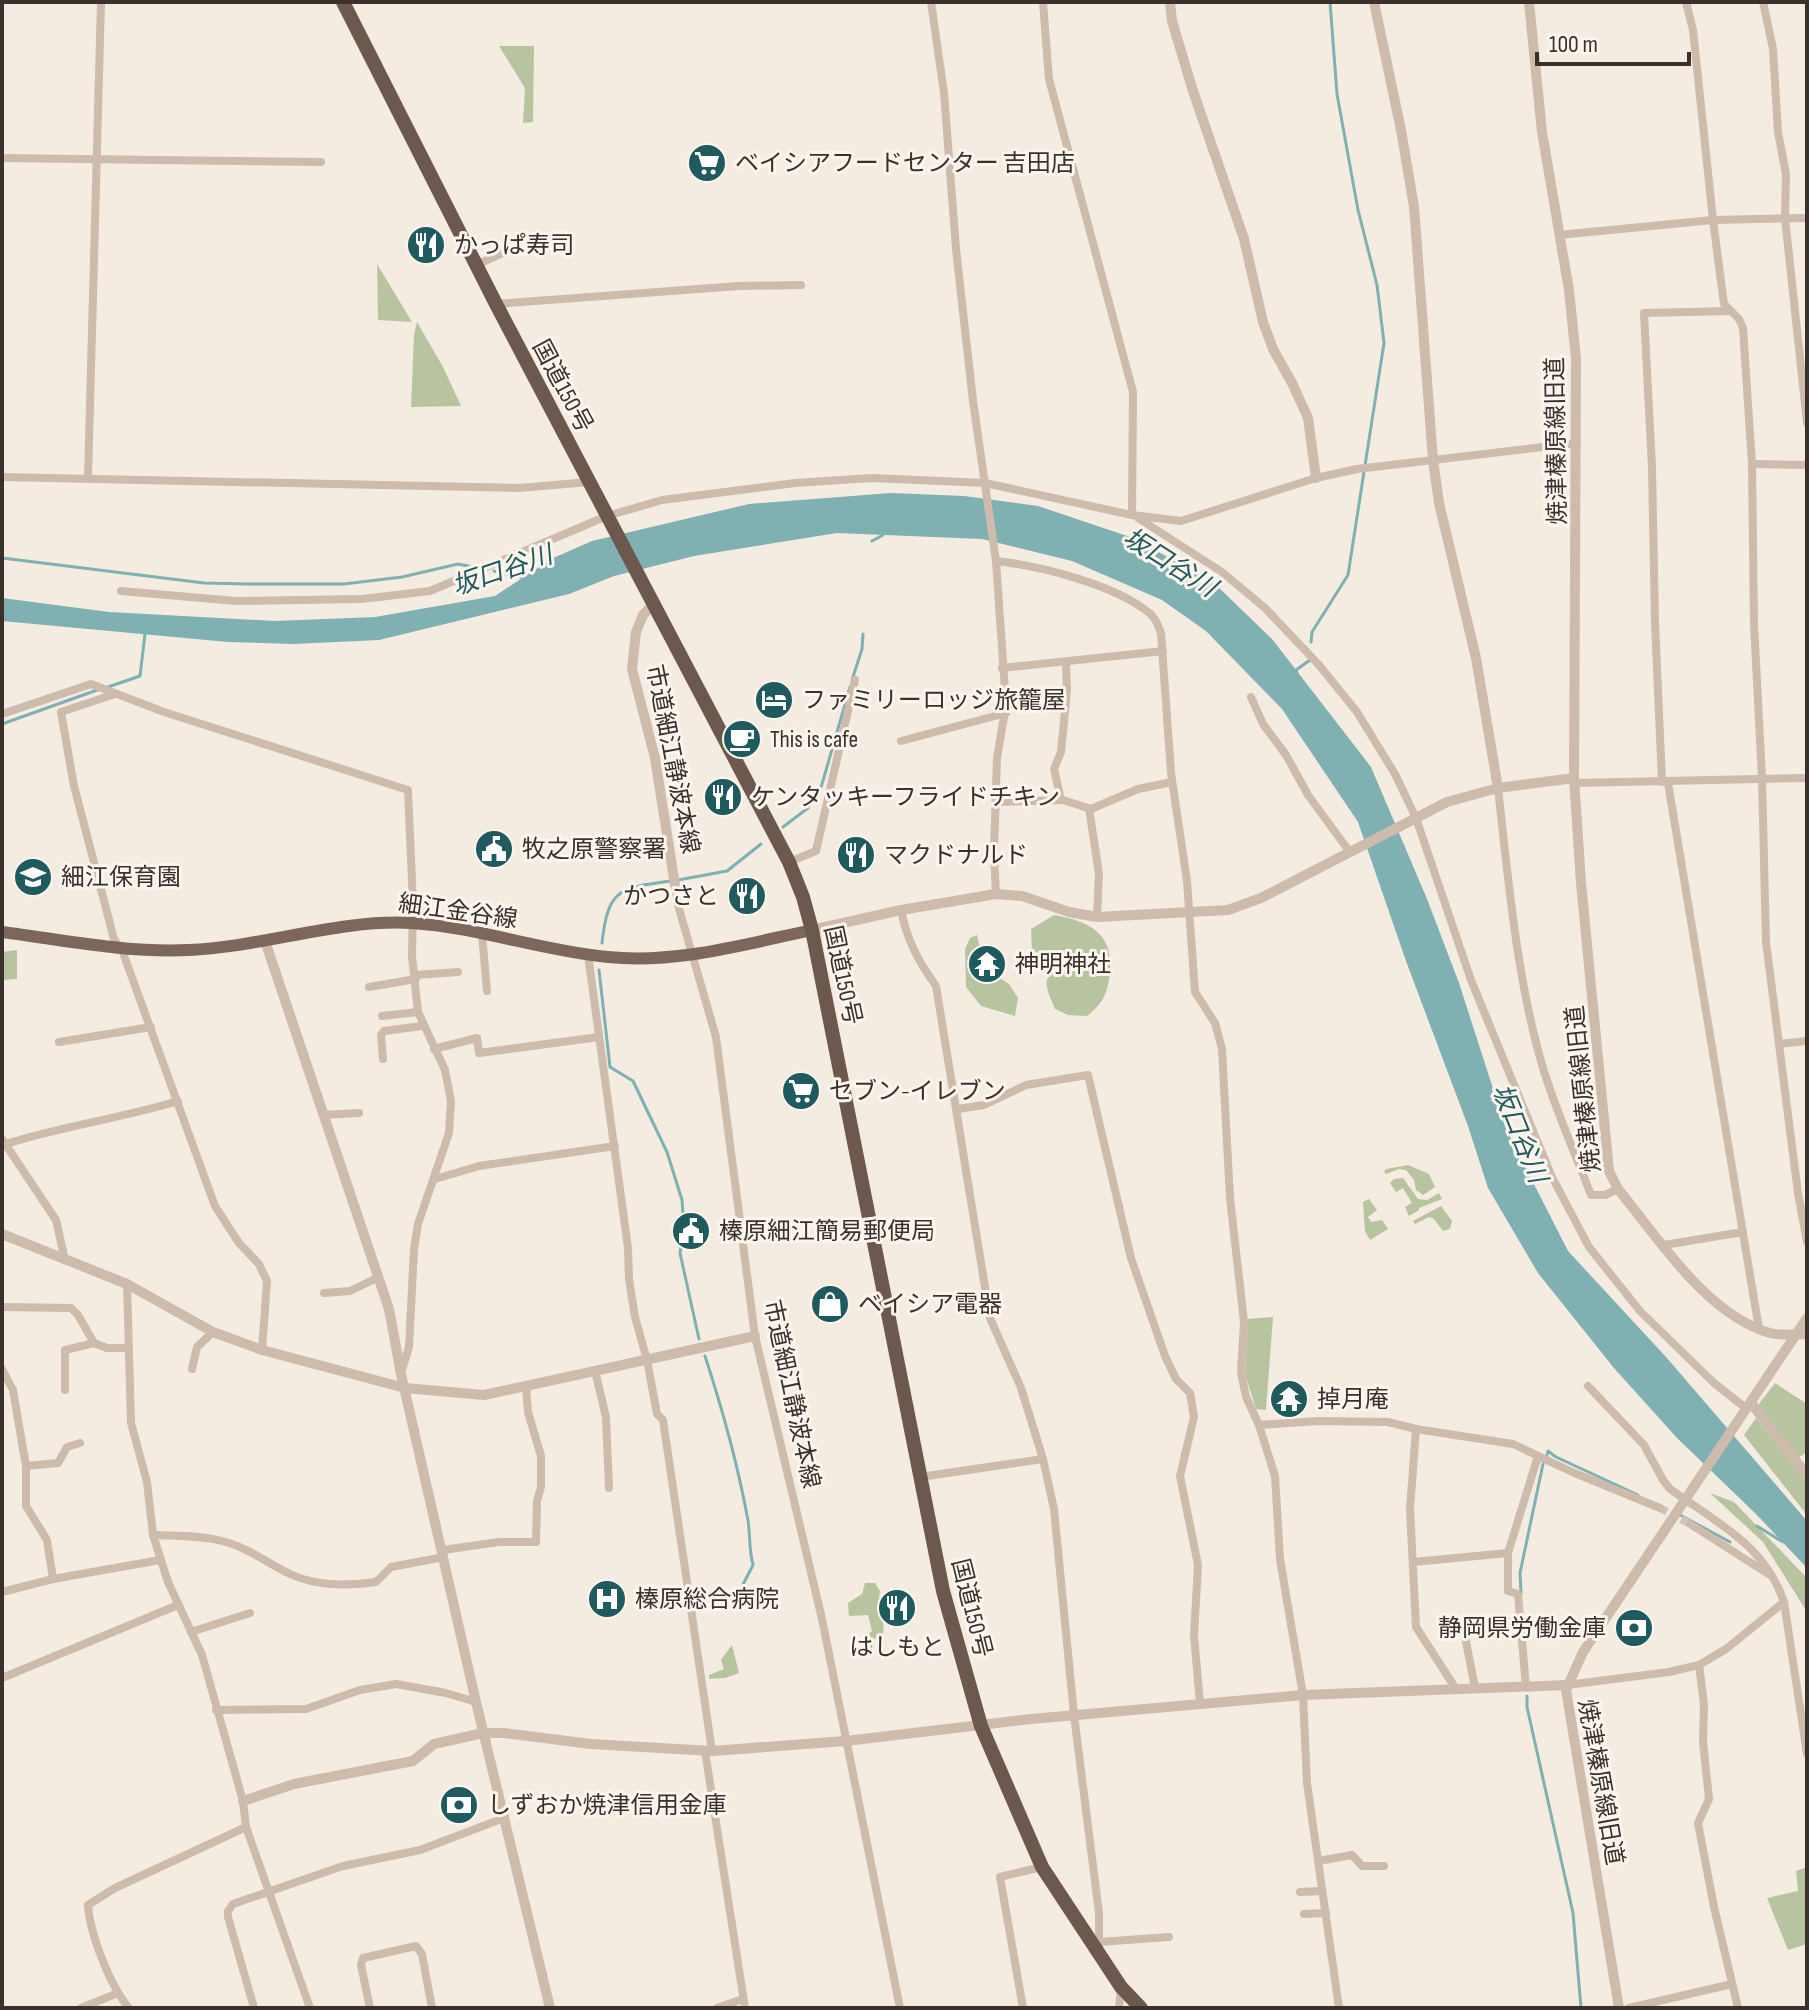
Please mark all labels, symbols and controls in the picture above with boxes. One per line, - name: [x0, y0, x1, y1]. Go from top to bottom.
- scale bar: [1537, 16, 1689, 66]
- text: 100 m: [1549, 30, 1598, 59]
- supermarket icon: ベイシアフードセンター 吉田店: [686, 142, 728, 184]
- place label: ベイシアフードセンター 吉田店: [735, 149, 1075, 178]
- restaurant icon: かっぱ寿司: [405, 224, 447, 266]
- place label: かっぱ寿司: [454, 231, 574, 260]
- street label: 国道150号: [526, 335, 599, 438]
- street label: 焼津榛原線旧道: [1541, 357, 1572, 525]
- water label: 坂口谷川: [1117, 523, 1224, 606]
- water label: 坂口谷川: [448, 539, 560, 603]
- street label: 市道細江静波本線: [640, 662, 705, 856]
- hotel icon: ファミリーロッジ旅籠屋: [753, 679, 795, 721]
- place label: ファミリーロッジ旅籠屋: [802, 686, 1066, 715]
- cafe icon: This is cafe: [721, 718, 763, 760]
- place label: This is cafe: [770, 725, 858, 754]
- restaurant icon: ケンタッキーフライドチキン: [702, 776, 744, 818]
- place label: ケンタッキーフライドチキン: [751, 783, 1060, 812]
- public building icon: 牧之原警察署: [473, 828, 515, 870]
- restaurant icon: マクドナルド: [835, 834, 877, 876]
- place label: 牧之原警察署: [522, 835, 666, 864]
- place label: マクドナルド: [884, 841, 1028, 870]
- school or university icon: 細江保育園: [12, 856, 54, 898]
- place label: 細江保育園: [61, 863, 181, 892]
- restaurant icon: かつさと: [726, 875, 768, 917]
- place label: かつさと: [623, 882, 719, 911]
- street label: 細江金谷線: [396, 889, 519, 934]
- street label: 国道150号: [818, 923, 867, 1027]
- temple icon: 神明神社: [966, 943, 1008, 985]
- place label: 神明神社: [1015, 950, 1111, 979]
- street label: 焼津榛原線旧道: [1560, 1004, 1607, 1174]
- supermarket icon: セブン-イレブン: [780, 1070, 822, 1112]
- place label: セブン-イレブン: [829, 1077, 1006, 1106]
- water label: 坂口谷川: [1485, 1080, 1554, 1190]
- public building icon: 榛原細江簡易郵便局: [670, 1210, 712, 1252]
- place label: 榛原細江簡易郵便局: [719, 1217, 935, 1246]
- shop icon: ベイシア電器: [809, 1283, 851, 1325]
- place label: ベイシア電器: [858, 1290, 1002, 1319]
- street label: 市道細江静波本線: [757, 1297, 826, 1491]
- temple icon: 掉月庵: [1268, 1378, 1310, 1420]
- place label: 掉月庵: [1317, 1385, 1389, 1414]
- street label: 国道150号: [945, 1556, 998, 1660]
- hospital icon: 榛原総合病院: [586, 1578, 628, 1620]
- place label: 榛原総合病院: [635, 1585, 779, 1614]
- restaurant icon: はしもと: [876, 1587, 918, 1629]
- bank icon: 静岡県労働金庫: [1613, 1607, 1655, 1649]
- place label: 静岡県労働金庫: [1438, 1614, 1606, 1643]
- place label: はしもと: [849, 1633, 945, 1662]
- street label: 焼津榛原線旧道: [1572, 1697, 1629, 1867]
- bank icon: しずおか焼津信用金庫: [438, 1784, 480, 1826]
- place label: しずおか焼津信用金庫: [487, 1791, 727, 1820]

